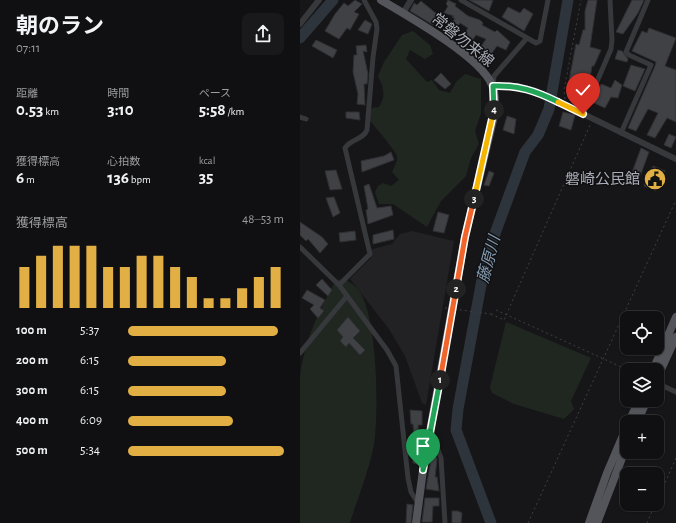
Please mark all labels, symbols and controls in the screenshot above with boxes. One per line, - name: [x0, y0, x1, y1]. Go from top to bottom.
- street label: 常磐勿来線: [429, 10, 497, 70]
- button: share: [242, 13, 284, 55]
- text: 朝のラン: [16, 15, 104, 37]
- text: 07:11: [16, 42, 40, 55]
- pin: [566, 73, 600, 114]
- icon: check: [572, 79, 594, 101]
- text: 距離: [16, 88, 38, 99]
- text: 時間: [107, 88, 129, 99]
- text: ペース: [199, 88, 231, 99]
- pin: 4: [484, 100, 504, 120]
- text: 0.53: [16, 101, 43, 118]
- text: 3:10: [107, 101, 134, 118]
- text: 5:58: [199, 101, 226, 118]
- text: 4: [491, 104, 497, 115]
- text: km: [43, 106, 59, 117]
- text: /km: [226, 106, 244, 117]
- text: kcal: [199, 155, 215, 166]
- text: 獲得標高: [16, 156, 60, 167]
- text: 心拍数: [107, 156, 140, 167]
- public building icon: 磐崎公民館: [642, 166, 668, 192]
- text: 35: [199, 168, 213, 185]
- text: 6: [16, 169, 24, 186]
- text: 136: [107, 169, 129, 186]
- place label: 磐崎公民館: [565, 171, 640, 187]
- text: m: [24, 174, 35, 185]
- text: bpm: [129, 174, 151, 185]
- pin: 3: [464, 189, 484, 209]
- text: 3: [472, 193, 476, 204]
- text: 48–53 m: [242, 213, 284, 226]
- text: 獲得標高: [16, 217, 68, 230]
- water label: 藤原川: [474, 232, 503, 285]
- pin: 2: [446, 279, 466, 299]
- text: 2: [453, 283, 459, 294]
- map controls: [620, 311, 664, 511]
- button: locate: [620, 311, 664, 355]
- text: 100 m: [16, 324, 47, 337]
- text: 5:37: [80, 324, 99, 337]
- text: 200 m: [16, 354, 48, 367]
- text: 6:15: [80, 354, 99, 367]
- button: layers: [620, 363, 664, 407]
- pin: 1: [430, 370, 450, 390]
- text: 1: [438, 374, 442, 385]
- text: 300 m: [16, 384, 48, 397]
- text: 6:15: [80, 384, 99, 397]
- text: 400 m: [16, 414, 49, 427]
- text: 6:09: [80, 414, 102, 427]
- button: +: [620, 415, 664, 459]
- pin: [406, 429, 440, 470]
- icon: arrive: [412, 435, 434, 457]
- text: 500 m: [16, 444, 48, 457]
- text: 5:34: [80, 444, 100, 457]
- button: −: [620, 467, 664, 511]

